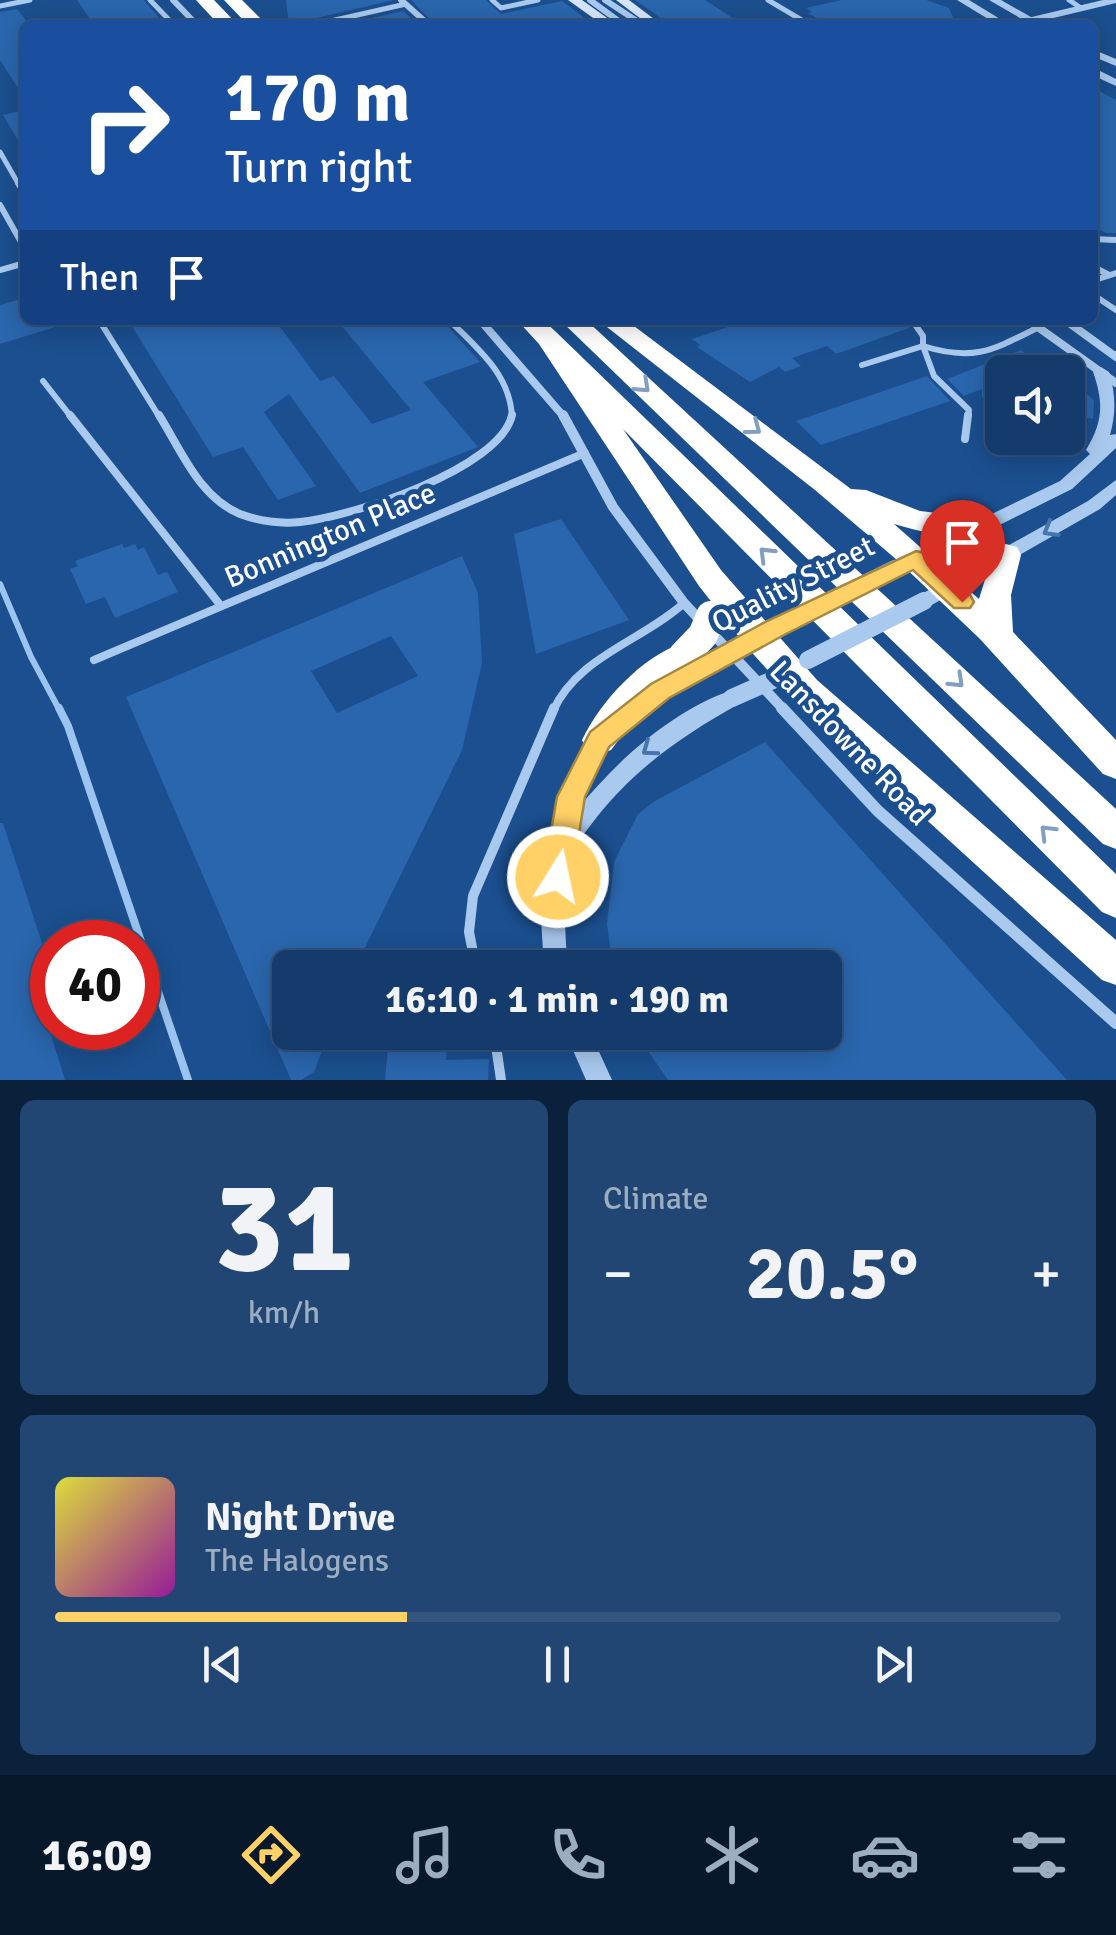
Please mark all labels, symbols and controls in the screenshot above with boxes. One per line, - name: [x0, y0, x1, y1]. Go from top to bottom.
- text: 170 m: [225, 54, 410, 140]
- icon: right: [60, 60, 190, 190]
- text: Turn right: [225, 140, 413, 195]
- icon: arrive: [159, 250, 214, 305]
- text: Then: [60, 254, 139, 301]
- map controls: [985, 355, 1085, 455]
- button: sound: [985, 355, 1085, 455]
- one-way arrow: [631, 375, 650, 393]
- one-way arrow: [743, 417, 761, 434]
- street label: Bonnington Place: [219, 474, 441, 597]
- pin: [920, 500, 1005, 603]
- icon: arrive: [935, 515, 990, 570]
- one-way arrow: [1043, 518, 1061, 537]
- street label: Quality Street: [706, 528, 881, 641]
- one-way arrow: [759, 548, 777, 566]
- street label: Lansdowne Road: [762, 653, 938, 834]
- one-way arrow: [945, 669, 963, 687]
- one-way arrow: [642, 738, 660, 755]
- position arrow: [506, 825, 610, 929]
- one-way arrow: [1040, 825, 1058, 843]
- speed limit sign: 40: [30, 920, 160, 1050]
- text: 16:10 · 1 min · 190 m: [385, 976, 729, 1023]
- text: 31: [214, 1148, 354, 1308]
- text: Climate: [603, 1179, 709, 1218]
- text: 20.5°: [746, 1227, 919, 1320]
- text: −: [603, 1240, 633, 1308]
- text: +: [1031, 1240, 1061, 1308]
- text: km/h: [248, 1293, 320, 1332]
- text: Night Drive: [205, 1494, 395, 1541]
- text: The Halogens: [205, 1541, 389, 1580]
- icon: previous: [195, 1637, 250, 1692]
- icon: pause: [530, 1637, 585, 1692]
- icon: next: [866, 1637, 921, 1692]
- icon: directions: [236, 1820, 306, 1890]
- icon: music: [390, 1820, 460, 1890]
- icon: phone: [543, 1820, 613, 1890]
- icon: climate: [697, 1820, 767, 1890]
- icon: car: [850, 1820, 920, 1890]
- icon: filters: [1004, 1820, 1074, 1890]
- text: 16:09: [42, 1828, 152, 1883]

